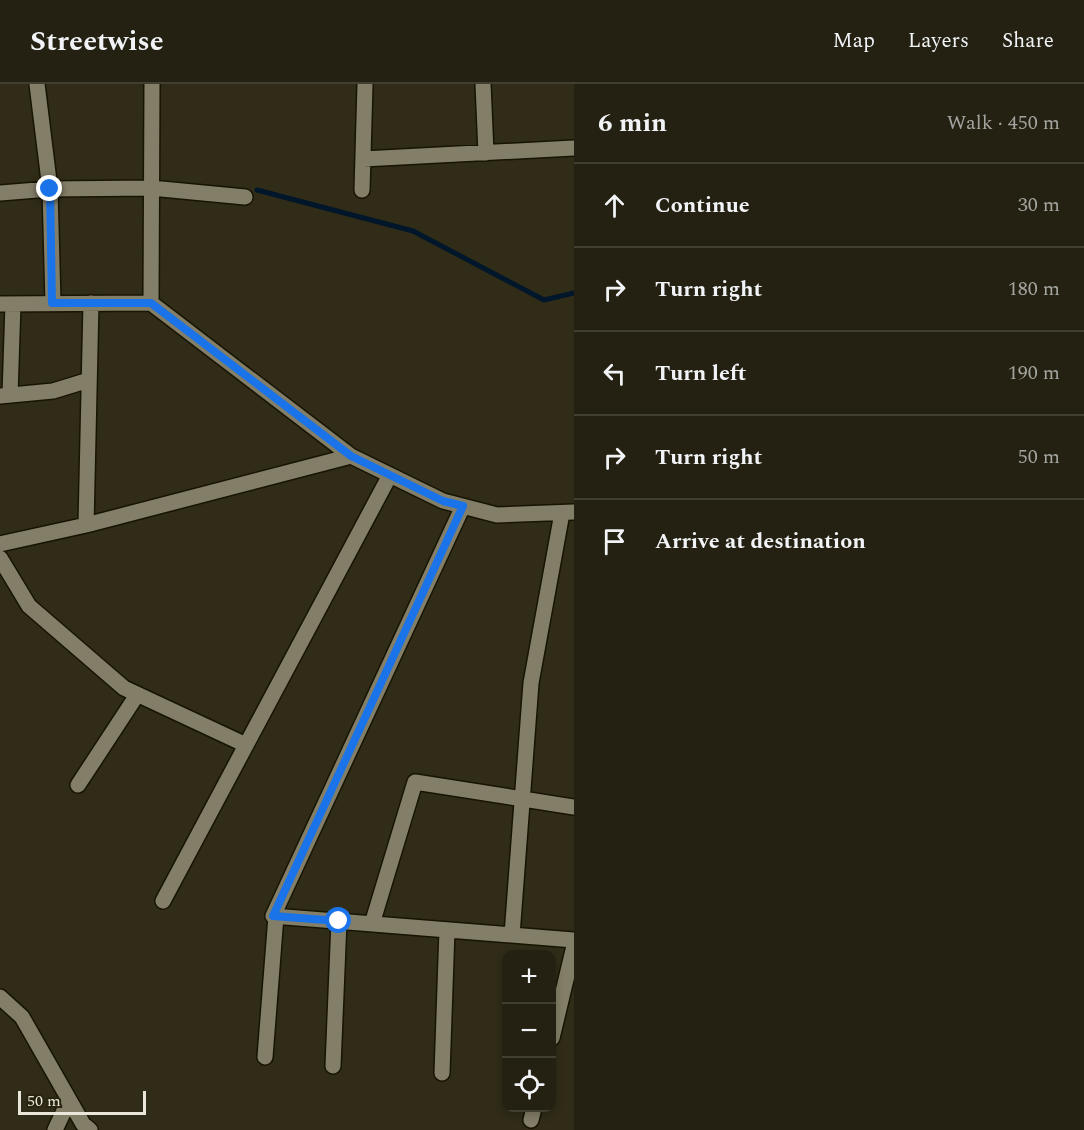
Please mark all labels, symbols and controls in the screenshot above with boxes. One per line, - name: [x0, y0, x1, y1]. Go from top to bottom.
- text: Streetwise: [30, 20, 164, 63]
- text: Map: [833, 25, 875, 57]
- text: Layers: [908, 25, 969, 57]
- text: Share: [1002, 25, 1054, 57]
- text: 6 min: [598, 103, 667, 143]
- text: Walk · 450 m: [947, 108, 1060, 138]
- route end: [36, 175, 62, 201]
- icon: ahead: [598, 189, 631, 222]
- text: Continue: [655, 189, 750, 222]
- text: 30 m: [1018, 190, 1060, 220]
- icon: right: [598, 273, 631, 306]
- text: Turn right: [655, 273, 762, 306]
- text: 180 m: [1008, 274, 1060, 304]
- icon: left: [598, 357, 631, 390]
- text: Turn left: [655, 357, 747, 390]
- text: 190 m: [1008, 358, 1060, 388]
- icon: right: [598, 441, 631, 474]
- text: Turn right: [655, 441, 762, 474]
- text: 50 m: [1018, 442, 1060, 472]
- icon: arrive: [598, 525, 631, 558]
- text: Arrive at destination: [655, 525, 866, 558]
- route start: [325, 907, 351, 933]
- map controls: [502, 950, 556, 1112]
- button: +: [502, 950, 556, 1004]
- button: −: [502, 1004, 556, 1058]
- button: locate: [502, 1058, 556, 1112]
- scale bar: [18, 1088, 146, 1116]
- text: 50 m: [27, 1089, 61, 1113]

